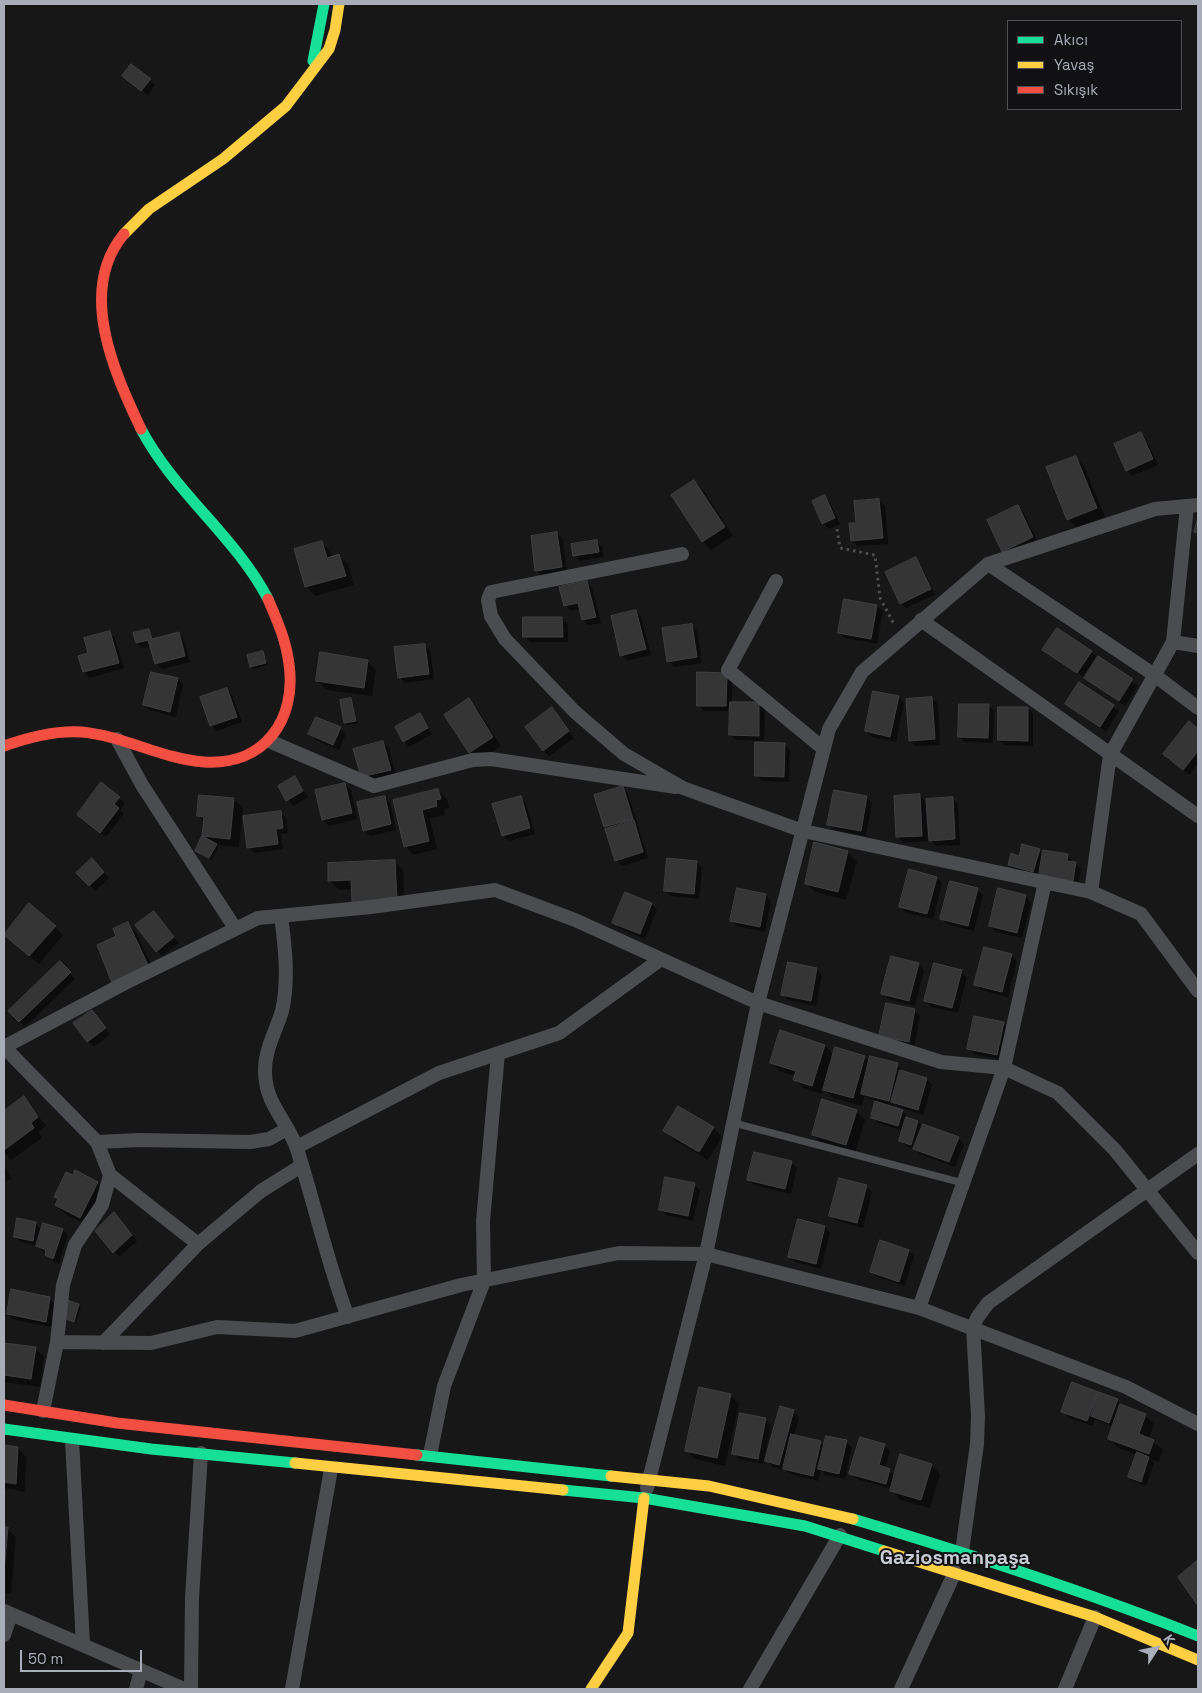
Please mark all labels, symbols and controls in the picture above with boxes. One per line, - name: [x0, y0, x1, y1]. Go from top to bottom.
- legend: [1007, 20, 1182, 110]
- text: Akıcı: [1054, 30, 1088, 49]
- text: Yavaş: [1054, 55, 1094, 74]
- text: Sıkışık: [1054, 80, 1098, 99]
- district label: Gaziosmanpaşa: [880, 1547, 1030, 1571]
- north arrow: [1132, 1623, 1182, 1673]
- text: K: [1159, 1631, 1179, 1648]
- scale bar: [22, 1640, 145, 1672]
- text: 50 m: [28, 1649, 63, 1668]

